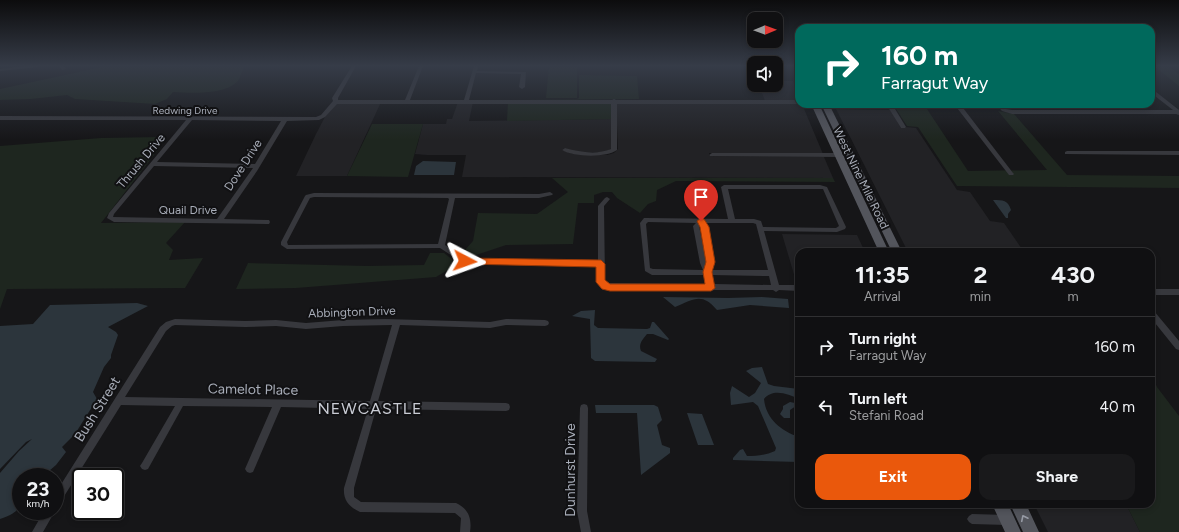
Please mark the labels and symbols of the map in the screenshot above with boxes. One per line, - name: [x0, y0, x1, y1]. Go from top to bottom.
- north arrow: [747, 12, 783, 48]
- street label: Redwing Drive: [153, 104, 218, 117]
- street label: West Nine Mile Road: [830, 125, 892, 231]
- street label: Thrush Drive: [114, 130, 168, 191]
- street label: Dove Drive: [221, 136, 265, 193]
- pin: [684, 180, 718, 221]
- street label: Quail Drive: [159, 203, 218, 217]
- position arrow: [444, 240, 486, 282]
- street label: Abbington Drive: [308, 303, 396, 321]
- street label: Bush Street: [71, 374, 124, 445]
- street label: Camelot Place: [208, 380, 299, 399]
- district label: NEWCASTLE: [317, 399, 423, 418]
- street label: Dunhurst Drive: [562, 423, 579, 517]
- speed limit sign: 30: [72, 468, 124, 520]
- one-way arrow: [1021, 515, 1029, 522]

